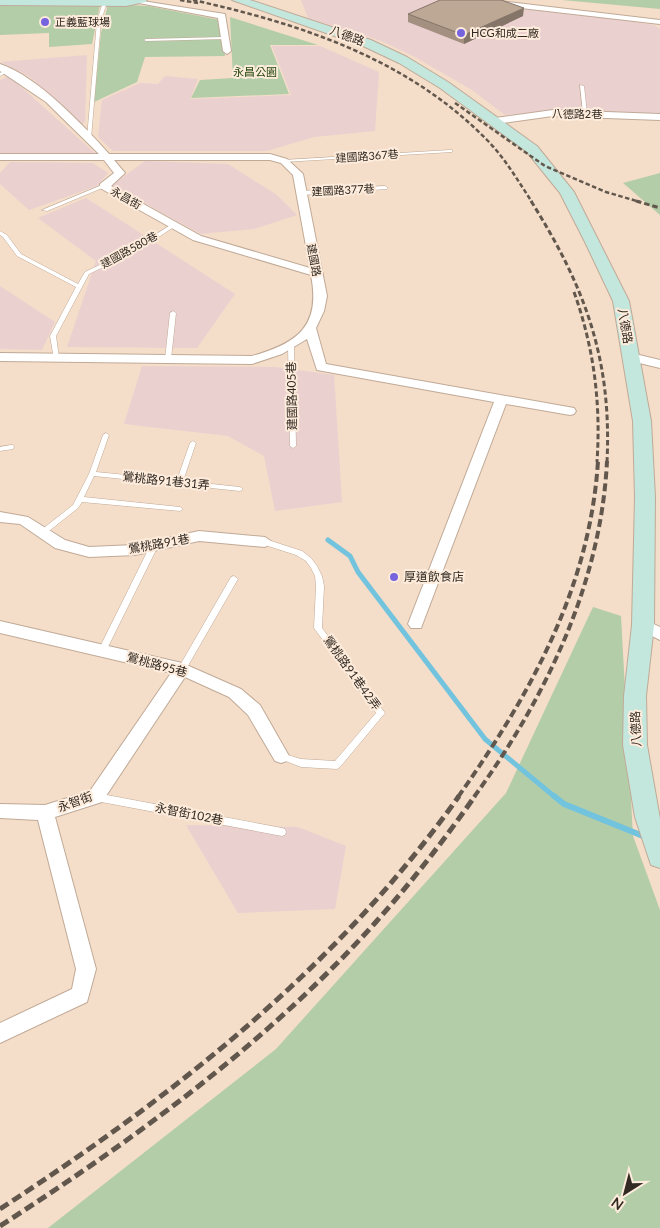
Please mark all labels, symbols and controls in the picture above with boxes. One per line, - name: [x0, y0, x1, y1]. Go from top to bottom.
- place label: 正義藍球場: [55, 15, 110, 28]
- marker: 正義藍球場: [39, 16, 51, 28]
- street label: 八德路: [328, 22, 367, 49]
- place label: HCG和成二廠: [471, 26, 539, 39]
- marker: HCG和成二廠: [455, 27, 467, 39]
- park label: 永昌公園: [233, 65, 277, 78]
- street label: 八德路2巷: [552, 107, 602, 120]
- street label: 建國路367巷: [335, 147, 399, 164]
- street label: 建國路377巷: [311, 181, 375, 198]
- street label: 永昌街: [109, 184, 144, 211]
- street label: 建國路580巷: [98, 229, 160, 271]
- street label: 建國路: [305, 242, 324, 277]
- street label: 八德路: [615, 307, 636, 345]
- street label: 建國路405巷: [283, 361, 300, 431]
- street label: 鶯桃路91巷31弄: [122, 468, 211, 493]
- street label: 鶯桃路91巷: [127, 531, 191, 556]
- place label: 厚道飲食店: [404, 569, 464, 584]
- marker: 厚道飲食店: [388, 571, 400, 583]
- street label: 鶯桃路91巷42弄: [321, 633, 384, 713]
- street label: 鶯桃路95巷: [125, 649, 189, 680]
- street label: 八德路: [627, 711, 644, 747]
- street label: 永智街: [55, 788, 94, 815]
- street label: 永智街102巷: [154, 800, 224, 827]
- north arrow: [600, 1168, 650, 1218]
- text: N: [608, 1194, 626, 1214]

